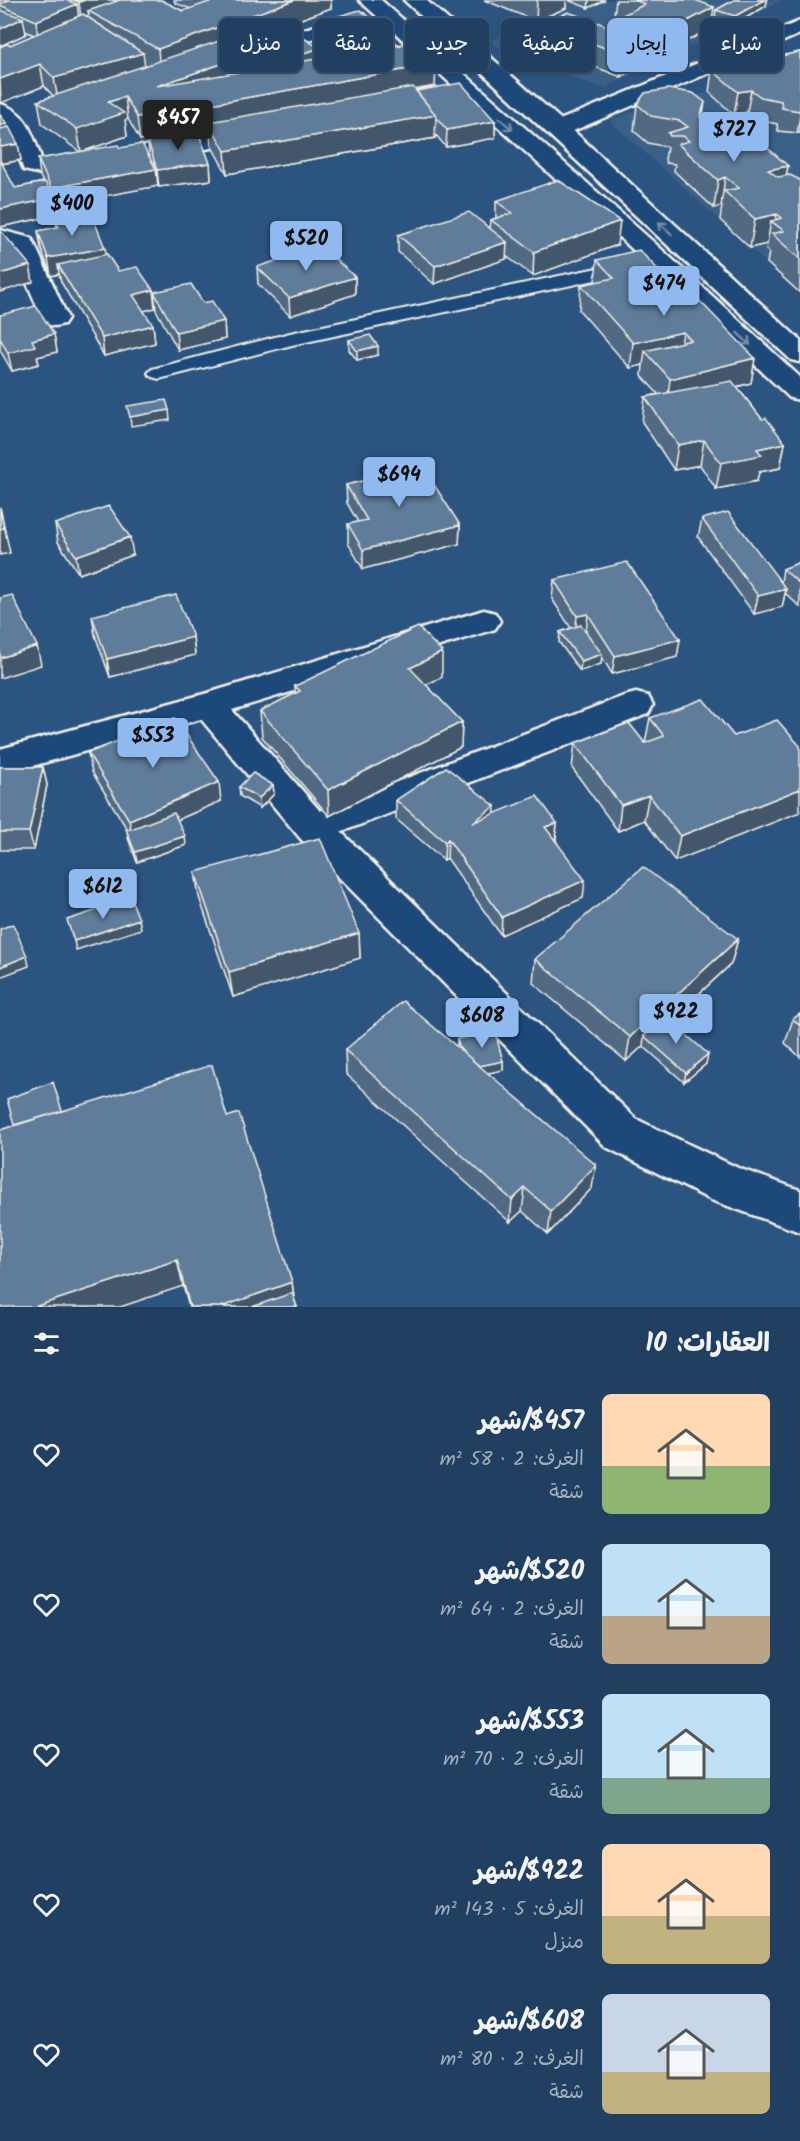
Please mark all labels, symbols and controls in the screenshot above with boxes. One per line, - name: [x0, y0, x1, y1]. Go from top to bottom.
- chip: منزل: [219, 18, 302, 72]
- chip: شقة: [314, 18, 393, 72]
- chip: جديد: [405, 18, 489, 72]
- chip: تصفية: [501, 18, 595, 72]
- chip: إيجار: [607, 18, 688, 72]
- chip: شراء: [700, 18, 783, 72]
- pin: $457: [142, 100, 214, 151]
- text: $457: [157, 103, 199, 135]
- pin: $727: [698, 112, 770, 163]
- text: $727: [713, 115, 755, 147]
- one-way arrow: [498, 117, 513, 131]
- pin: $400: [36, 186, 108, 237]
- text: $400: [50, 189, 94, 221]
- pin: $520: [270, 221, 342, 272]
- one-way arrow: [658, 222, 673, 236]
- text: $520: [284, 224, 328, 256]
- pin: $474: [628, 266, 700, 317]
- text: $474: [642, 269, 686, 301]
- one-way arrow: [736, 332, 751, 347]
- pin: $694: [363, 457, 435, 508]
- text: $694: [377, 460, 421, 492]
- pin: $553: [117, 718, 189, 769]
- text: $553: [131, 721, 175, 753]
- pin: $612: [67, 869, 139, 920]
- text: $612: [83, 872, 123, 904]
- pin: $922: [640, 994, 712, 1045]
- text: $922: [653, 997, 699, 1029]
- pin: $608: [446, 998, 518, 1049]
- text: $608: [460, 1001, 504, 1033]
- text: العقارات: 10: [645, 1323, 770, 1365]
- icon: filters: [30, 1327, 63, 1360]
- text: $457/شهر: [478, 1401, 584, 1443]
- icon: home: [650, 1418, 722, 1490]
- icon: heart: [30, 1438, 63, 1471]
- text: الغرف: 2 · 58 m²: [440, 1444, 584, 1476]
- text: شقة: [549, 1477, 584, 1509]
- text: $520/شهر: [476, 1551, 584, 1593]
- icon: home: [650, 1568, 722, 1640]
- icon: heart: [30, 1588, 63, 1621]
- text: الغرف: 2 · 64 m²: [440, 1594, 584, 1626]
- text: شقة: [549, 1627, 584, 1659]
- text: $553/شهر: [478, 1701, 584, 1743]
- icon: home: [650, 1718, 722, 1790]
- icon: heart: [30, 1738, 63, 1771]
- text: الغرف: 2 · 70 m²: [443, 1744, 584, 1776]
- text: شقة: [549, 1777, 584, 1809]
- text: $922/شهر: [475, 1851, 584, 1893]
- icon: home: [650, 1868, 722, 1940]
- icon: heart: [30, 1888, 63, 1921]
- text: الغرف: 5 · 143 m²: [435, 1894, 584, 1926]
- text: منزل: [545, 1927, 584, 1959]
- text: $608/شهر: [475, 2001, 584, 2043]
- icon: home: [650, 2018, 722, 2090]
- icon: heart: [30, 2038, 63, 2071]
- text: الغرف: 2 · 80 m²: [440, 2044, 584, 2076]
- text: شقة: [549, 2077, 584, 2109]

